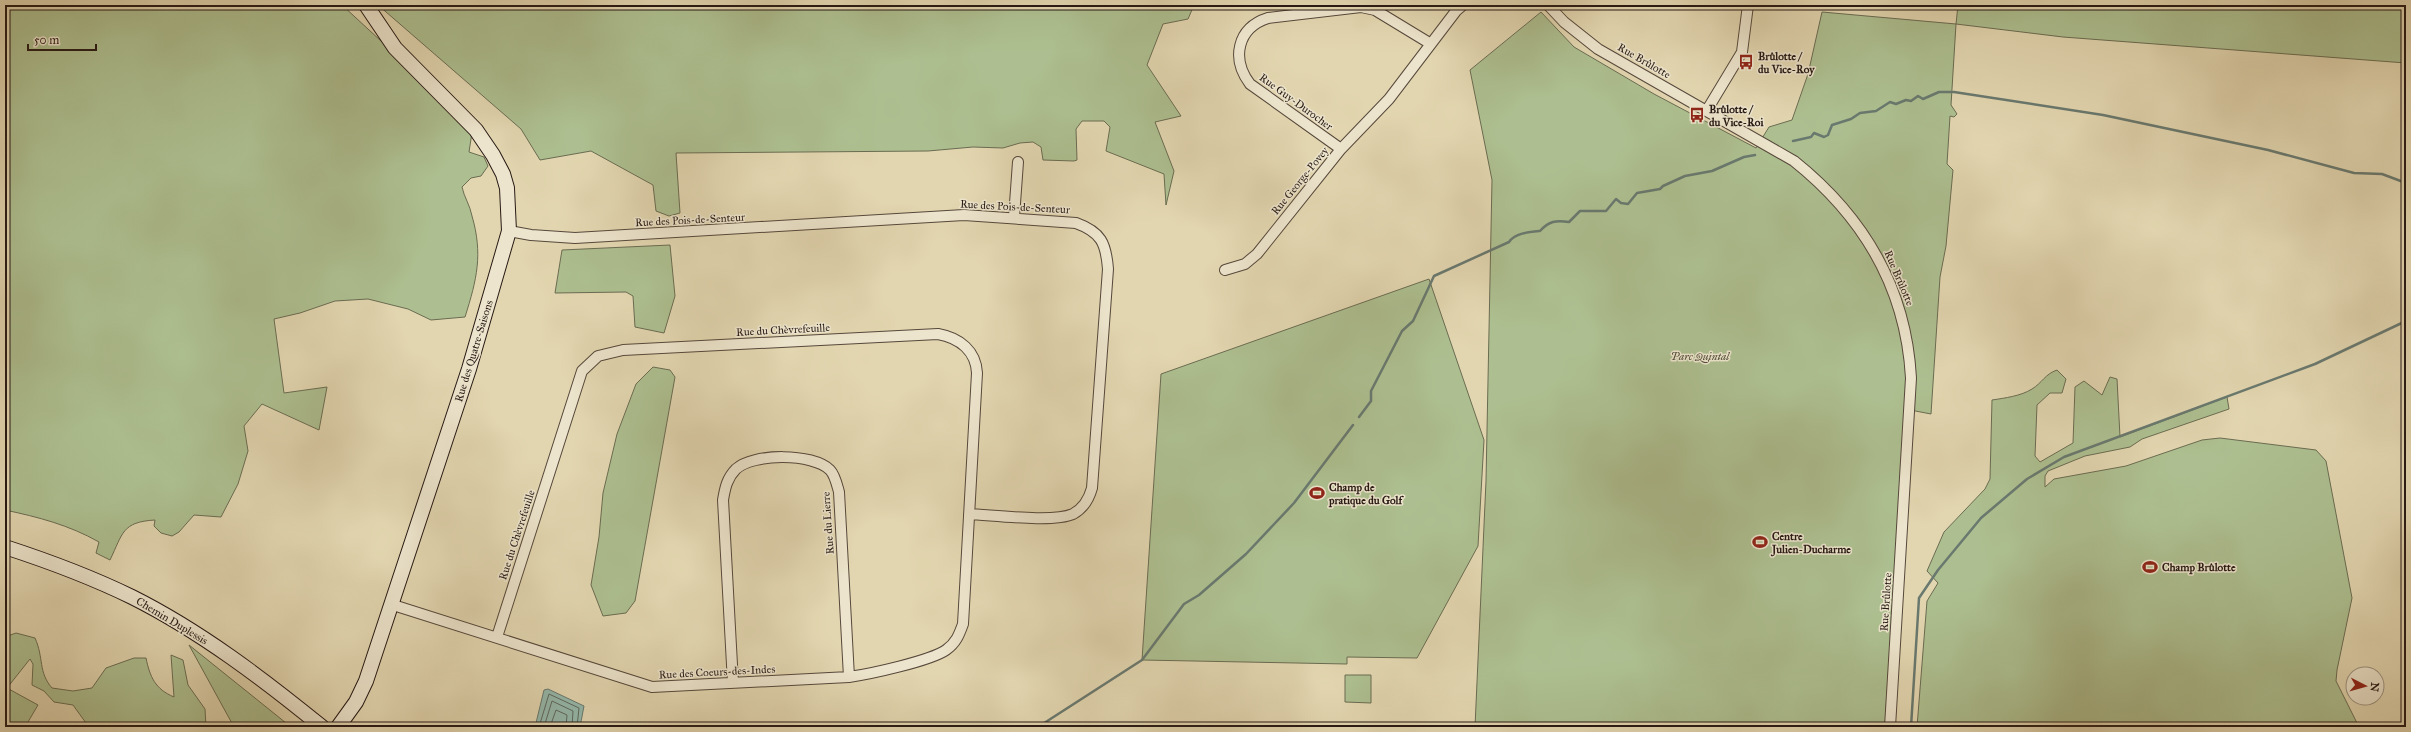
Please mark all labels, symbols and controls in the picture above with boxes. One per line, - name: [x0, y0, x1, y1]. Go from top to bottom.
- scale bar: [28, 26, 96, 52]
- text: 50 m: [34, 33, 59, 47]
- street label: Rue Brûlotte: [1615, 41, 1673, 82]
- place label: Brûlotte / du Vice-Roy: [1758, 50, 1815, 77]
- bus stop icon: Brûlotte / du Vice-Roy: [1737, 53, 1755, 71]
- street label: Rue Guy-Durocher: [1257, 71, 1336, 134]
- place label: Brûlotte / du Vice-Roi: [1709, 103, 1764, 129]
- bus stop icon: Brûlotte / du Vice-Roi: [1688, 106, 1706, 124]
- street label: Rue George-Povey: [1269, 144, 1332, 218]
- street label: Rue des Pois-de-Senteur: [960, 198, 1071, 216]
- street label: Rue des Pois-de-Senteur: [635, 211, 746, 229]
- street label: Rue Brûlotte: [1882, 248, 1917, 308]
- street label: Rue des Quatre-Saisons: [452, 298, 496, 404]
- street label: Rue du Chèvrefeuille: [736, 321, 831, 339]
- park label: Parc Quintal: [1671, 350, 1730, 363]
- place label: Champ de pratique du Golf: [1328, 481, 1405, 508]
- sports icon: Champ de pratique du Golf: [1308, 484, 1326, 502]
- street label: Rue du Chèvrefeuille: [496, 488, 538, 582]
- street label: Rue du Lierre: [819, 491, 837, 555]
- place label: Centre Julien-Ducharme: [1770, 530, 1851, 557]
- sports icon: Centre Julien-Ducharme: [1751, 533, 1769, 551]
- sports icon: Champ Brûlotte: [2141, 558, 2159, 576]
- place label: Champ Brûlotte: [2162, 561, 2236, 575]
- street label: Rue Brûlotte: [1877, 572, 1895, 632]
- street label: Chemin Duplessis: [134, 594, 210, 648]
- street label: Rue des Coeurs-des-Indes: [658, 662, 776, 682]
- north arrow: [2345, 666, 2385, 706]
- text: N: [2367, 682, 2381, 693]

